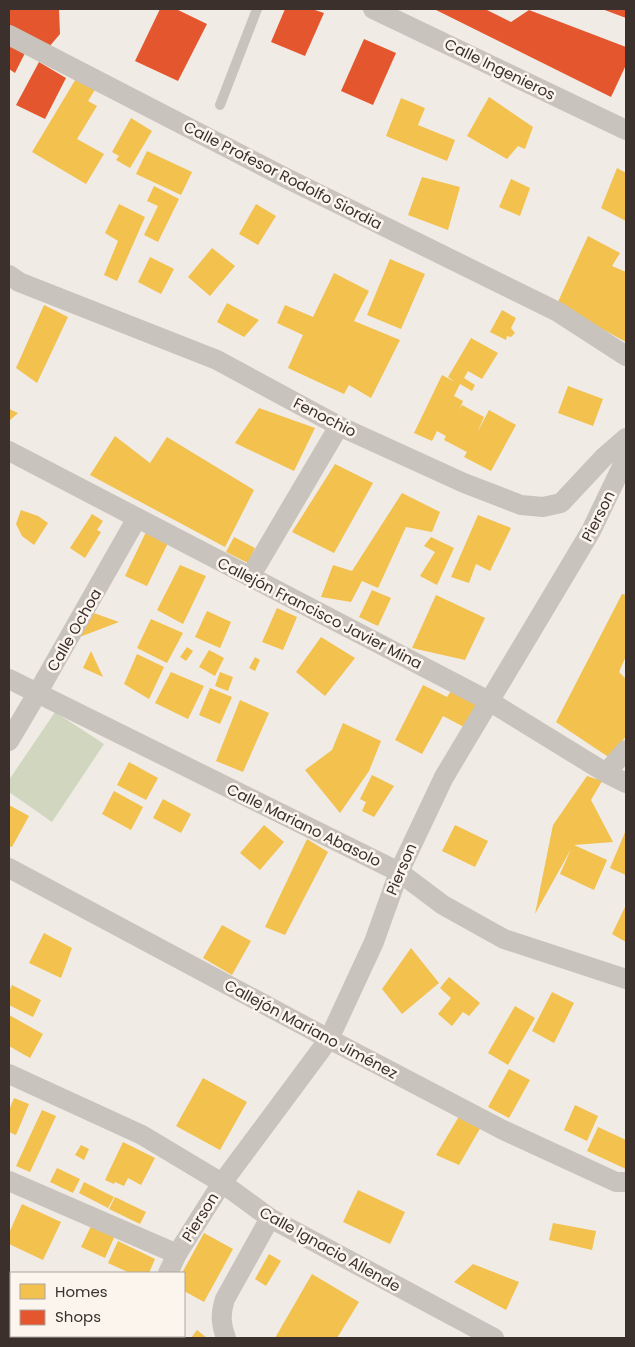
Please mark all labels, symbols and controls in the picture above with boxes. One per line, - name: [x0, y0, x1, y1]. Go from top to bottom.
- street label: Calle Ingenieros: [441, 33, 559, 105]
- street label: Calle Profesor Rodolfo Siordia: [180, 116, 386, 234]
- street label: Fenochio: [290, 392, 360, 442]
- street label: Pierson: [576, 487, 620, 545]
- street label: Callejón Francisco Javier Mina: [214, 552, 426, 674]
- street label: Calle Ochoa: [42, 585, 106, 675]
- street label: Calle Mariano Abasolo: [223, 778, 385, 872]
- street label: Pierson: [381, 840, 421, 898]
- street label: Callejón Mariano Jiménez: [221, 974, 401, 1084]
- street label: Pierson: [177, 1188, 223, 1246]
- street label: Calle Ignacio Allende: [256, 1201, 404, 1297]
- legend: [10, 1272, 185, 1337]
- text: Homes: [55, 1281, 108, 1302]
- text: Shops: [55, 1306, 101, 1327]

